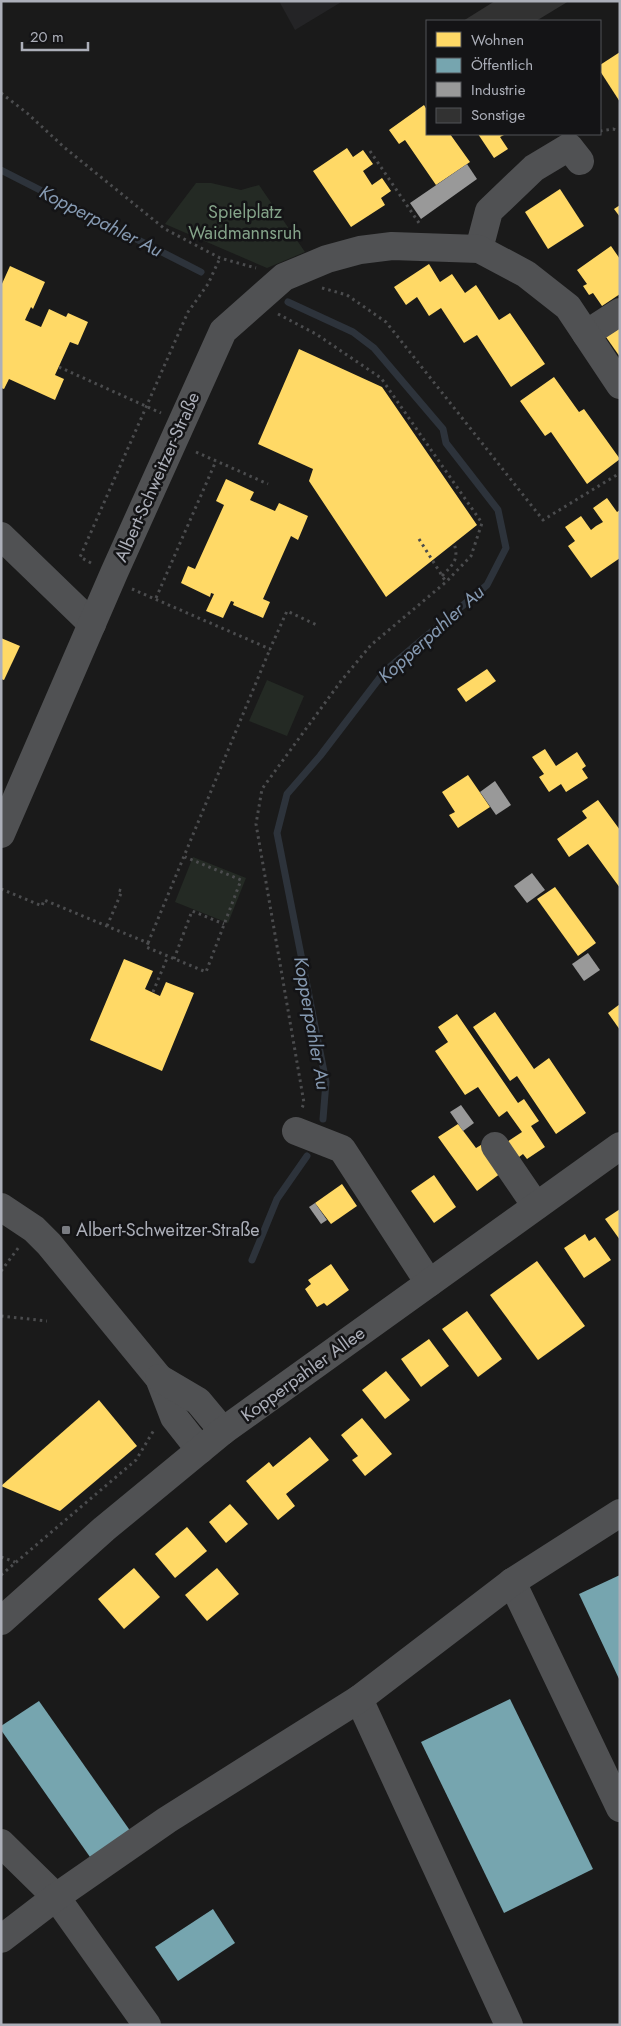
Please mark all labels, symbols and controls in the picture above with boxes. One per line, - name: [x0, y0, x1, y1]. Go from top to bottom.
- scale bar: [22, 20, 89, 52]
- legend: [426, 20, 601, 135]
- text: 20 m: [30, 26, 64, 48]
- text: Wohnen: [471, 29, 524, 51]
- text: Öffentlich: [471, 54, 533, 76]
- text: Industrie: [471, 79, 526, 101]
- text: Sonstige: [471, 104, 525, 126]
- water label: Kopperpahler Au: [35, 178, 167, 264]
- park label: Spielplatz Waidmannsruh: [188, 199, 302, 246]
- street label: Albert-Schweitzer-Straße: [108, 388, 206, 566]
- water label: Kopperpahler Au: [372, 579, 490, 689]
- water label: Kopperpahler Au: [287, 954, 337, 1092]
- place label: Albert-Schweitzer-Straße: [76, 1217, 260, 1243]
- marker: Albert-Schweitzer-Straße: [60, 1224, 72, 1236]
- street label: Kopperpahler Allee: [236, 1320, 370, 1428]

